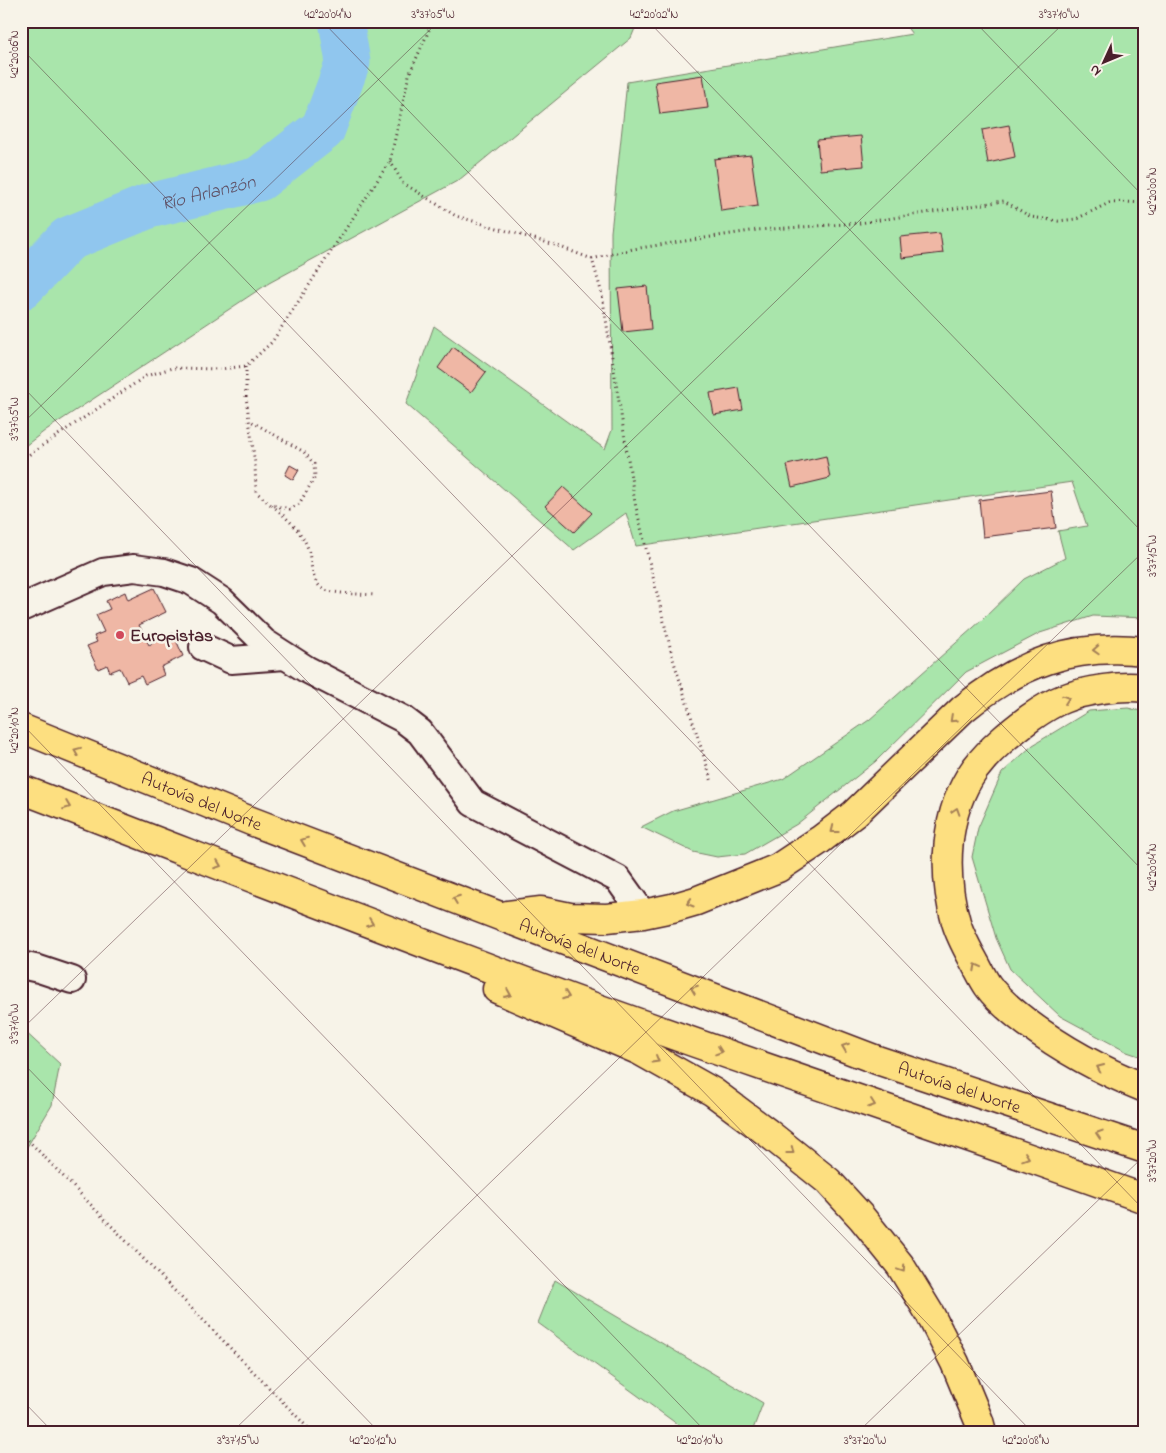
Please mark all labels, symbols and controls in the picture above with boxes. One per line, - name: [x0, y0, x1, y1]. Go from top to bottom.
- text: 42°20'04"N: [304, 6, 352, 24]
- text: 3°37'05"W: [411, 6, 455, 24]
- text: 42°20'02"N: [630, 6, 678, 24]
- text: 3°37'10"W: [1039, 6, 1079, 24]
- text: 42°20'06"N: [6, 30, 24, 78]
- north arrow: [1078, 38, 1128, 88]
- text: N: [1085, 59, 1107, 81]
- text: 42°20'00"N: [1144, 167, 1162, 215]
- water label: Río Arlanzón: [159, 169, 259, 219]
- text: 3°37'05"W: [6, 397, 24, 441]
- text: 3°37'15"W: [1144, 535, 1162, 577]
- place label: Europistas: [130, 624, 213, 650]
- marker: Europistas: [114, 629, 126, 641]
- one-way arrow: [1092, 645, 1100, 656]
- one-way arrow: [1061, 694, 1070, 704]
- text: 42°20'10"N: [6, 707, 24, 753]
- one-way arrow: [949, 713, 958, 722]
- one-way arrow: [73, 746, 82, 757]
- street label: Autovía del Norte: [137, 767, 266, 839]
- one-way arrow: [62, 800, 71, 810]
- one-way arrow: [950, 807, 960, 815]
- one-way arrow: [831, 824, 840, 832]
- one-way arrow: [300, 837, 309, 847]
- text: 42°20'04"N: [1144, 843, 1162, 891]
- one-way arrow: [214, 859, 222, 869]
- one-way arrow: [452, 895, 461, 905]
- one-way arrow: [686, 897, 695, 907]
- street label: Autovía del Norte: [515, 913, 644, 984]
- one-way arrow: [365, 917, 374, 927]
- one-way arrow: [973, 963, 983, 972]
- one-way arrow: [690, 985, 699, 995]
- one-way arrow: [503, 988, 512, 999]
- one-way arrow: [561, 990, 569, 1000]
- text: 3°37'10"W: [6, 1004, 24, 1044]
- one-way arrow: [841, 1043, 850, 1054]
- one-way arrow: [714, 1045, 723, 1055]
- one-way arrow: [651, 1054, 660, 1064]
- street label: Autovía del Norte: [894, 1057, 1025, 1122]
- one-way arrow: [1096, 1064, 1105, 1074]
- one-way arrow: [868, 1098, 876, 1108]
- one-way arrow: [1095, 1129, 1103, 1139]
- text: 3°37'20"W: [1144, 1140, 1162, 1182]
- one-way arrow: [785, 1145, 794, 1153]
- one-way arrow: [1021, 1151, 1030, 1161]
- one-way arrow: [896, 1263, 905, 1272]
- text: 3°37'15"W: [217, 1432, 259, 1450]
- text: 42°20'12"N: [349, 1432, 397, 1450]
- text: 42°20'10"N: [677, 1432, 723, 1450]
- text: 3°37'20"W: [844, 1432, 886, 1450]
- text: 42°20'08"N: [1002, 1432, 1050, 1450]

